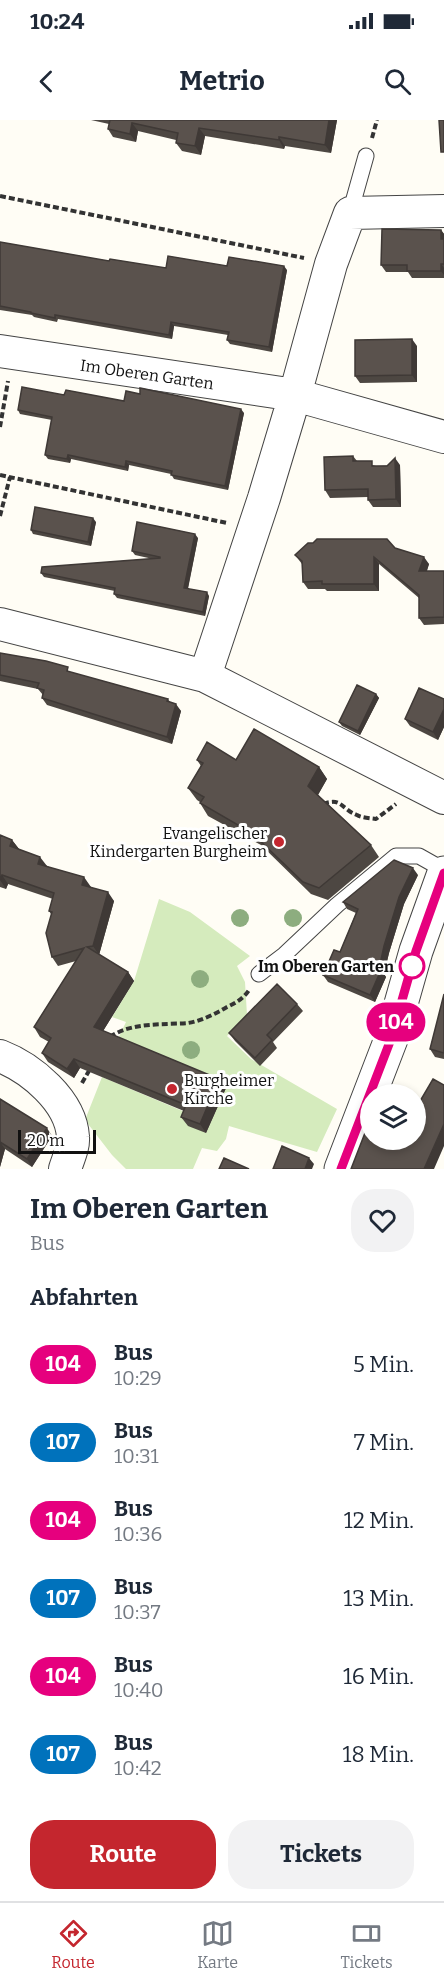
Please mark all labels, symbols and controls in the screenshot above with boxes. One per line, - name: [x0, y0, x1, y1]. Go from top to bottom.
- text: 10:24: [30, 8, 84, 35]
- icon: back: [30, 65, 63, 98]
- text: Metrio: [179, 65, 265, 97]
- icon: search: [381, 65, 414, 98]
- street label: Im Oberen Garten: [79, 356, 215, 393]
- place label: Evangelischer Kindergarten Burgheim: [90, 824, 267, 861]
- marker: Evangelischer Kindergarten Burgheim: [272, 835, 286, 849]
- marker: Im Oberen Garten: [399, 953, 425, 979]
- place label: Im Oberen Garten: [258, 957, 395, 976]
- line badge: 104: [362, 1002, 430, 1042]
- text: 104: [378, 1009, 414, 1035]
- place label: Burgheimer Kirche: [184, 1071, 274, 1108]
- marker: Burgheimer Kirche: [165, 1082, 179, 1096]
- map controls: [360, 1084, 426, 1150]
- button: layers: [360, 1084, 426, 1150]
- scale bar: [18, 1127, 96, 1154]
- text: 20 m: [27, 1131, 64, 1150]
- button: heart: [351, 1189, 414, 1252]
- text: Im Oberen Garten: [30, 1192, 268, 1225]
- text: Bus: [30, 1231, 65, 1255]
- text: Abfahrten: [30, 1284, 138, 1311]
- text: Bus: [114, 1339, 153, 1366]
- text: 104: [45, 1351, 81, 1377]
- text: 5 Min.: [353, 1351, 414, 1378]
- text: 10:29: [114, 1366, 162, 1390]
- text: Bus: [114, 1417, 153, 1444]
- text: 107: [46, 1429, 80, 1455]
- text: 7 Min.: [354, 1429, 414, 1456]
- text: 10:31: [114, 1444, 159, 1468]
- text: Bus: [114, 1495, 153, 1522]
- text: 104: [45, 1507, 81, 1533]
- text: 12 Min.: [344, 1507, 414, 1534]
- text: 10:36: [114, 1522, 162, 1546]
- text: Bus: [114, 1573, 153, 1600]
- text: 107: [46, 1585, 80, 1611]
- text: 13 Min.: [343, 1585, 414, 1612]
- text: 10:37: [114, 1600, 161, 1624]
- text: Bus: [114, 1651, 153, 1678]
- text: 104: [45, 1663, 81, 1689]
- text: 16 Min.: [343, 1663, 414, 1690]
- text: 10:40: [114, 1678, 164, 1702]
- text: Bus: [114, 1729, 153, 1756]
- text: 107: [46, 1741, 80, 1767]
- text: 18 Min.: [343, 1741, 414, 1768]
- text: 10:42: [114, 1756, 162, 1780]
- button: Route: [30, 1820, 216, 1889]
- button: Tickets: [228, 1820, 414, 1889]
- tab: Route: [51, 1917, 95, 1972]
- tab: Karte: [197, 1917, 238, 1972]
- tab: Tickets: [341, 1917, 393, 1972]

